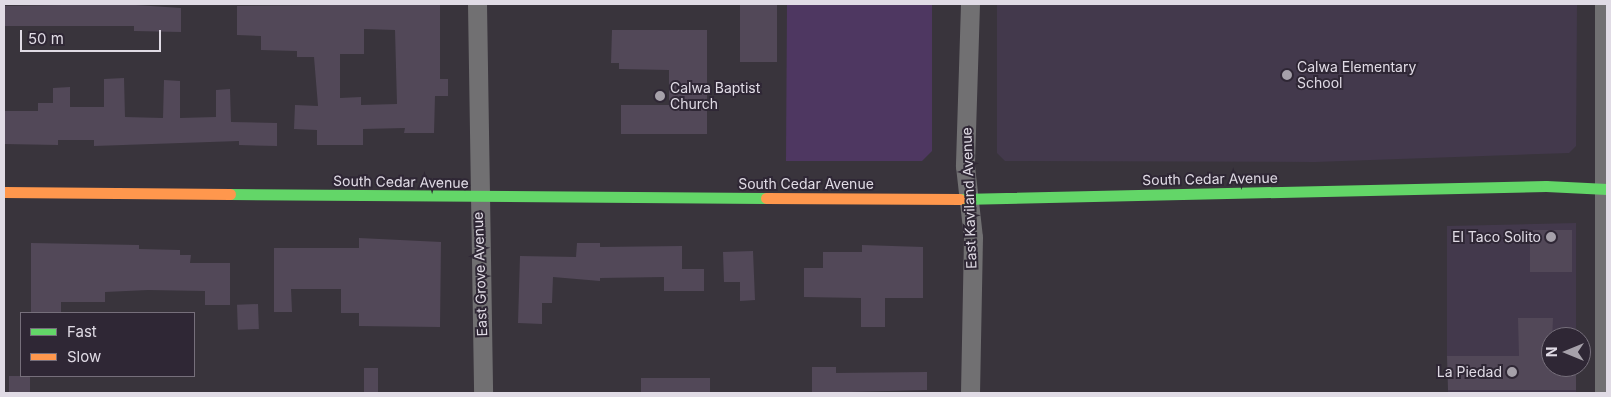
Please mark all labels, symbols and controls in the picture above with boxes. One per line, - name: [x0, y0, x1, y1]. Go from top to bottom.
- scale bar: [22, 20, 164, 52]
- text: 50 m: [28, 29, 64, 48]
- place label: Calwa Elementary School: [1297, 59, 1416, 92]
- marker: Calwa Elementary School: [1281, 69, 1293, 81]
- place label: Calwa Baptist Church: [670, 80, 760, 112]
- marker: Calwa Baptist Church: [654, 90, 666, 102]
- street label: East Kaviland Avenue: [958, 127, 980, 269]
- street label: South Cedar Avenue: [1142, 169, 1278, 189]
- street label: South Cedar Avenue: [333, 172, 469, 192]
- street label: South Cedar Avenue: [738, 176, 874, 192]
- street label: East Grove Avenue: [469, 211, 491, 337]
- place label: El Taco Solito: [1452, 229, 1541, 245]
- marker: El Taco Solito: [1545, 231, 1557, 243]
- legend: [20, 312, 195, 377]
- text: Fast: [67, 322, 97, 341]
- north arrow: [1541, 327, 1591, 377]
- text: Slow: [67, 347, 101, 366]
- text: N: [1543, 347, 1560, 357]
- place label: La Piedad: [1437, 364, 1502, 380]
- marker: La Piedad: [1506, 366, 1518, 378]

